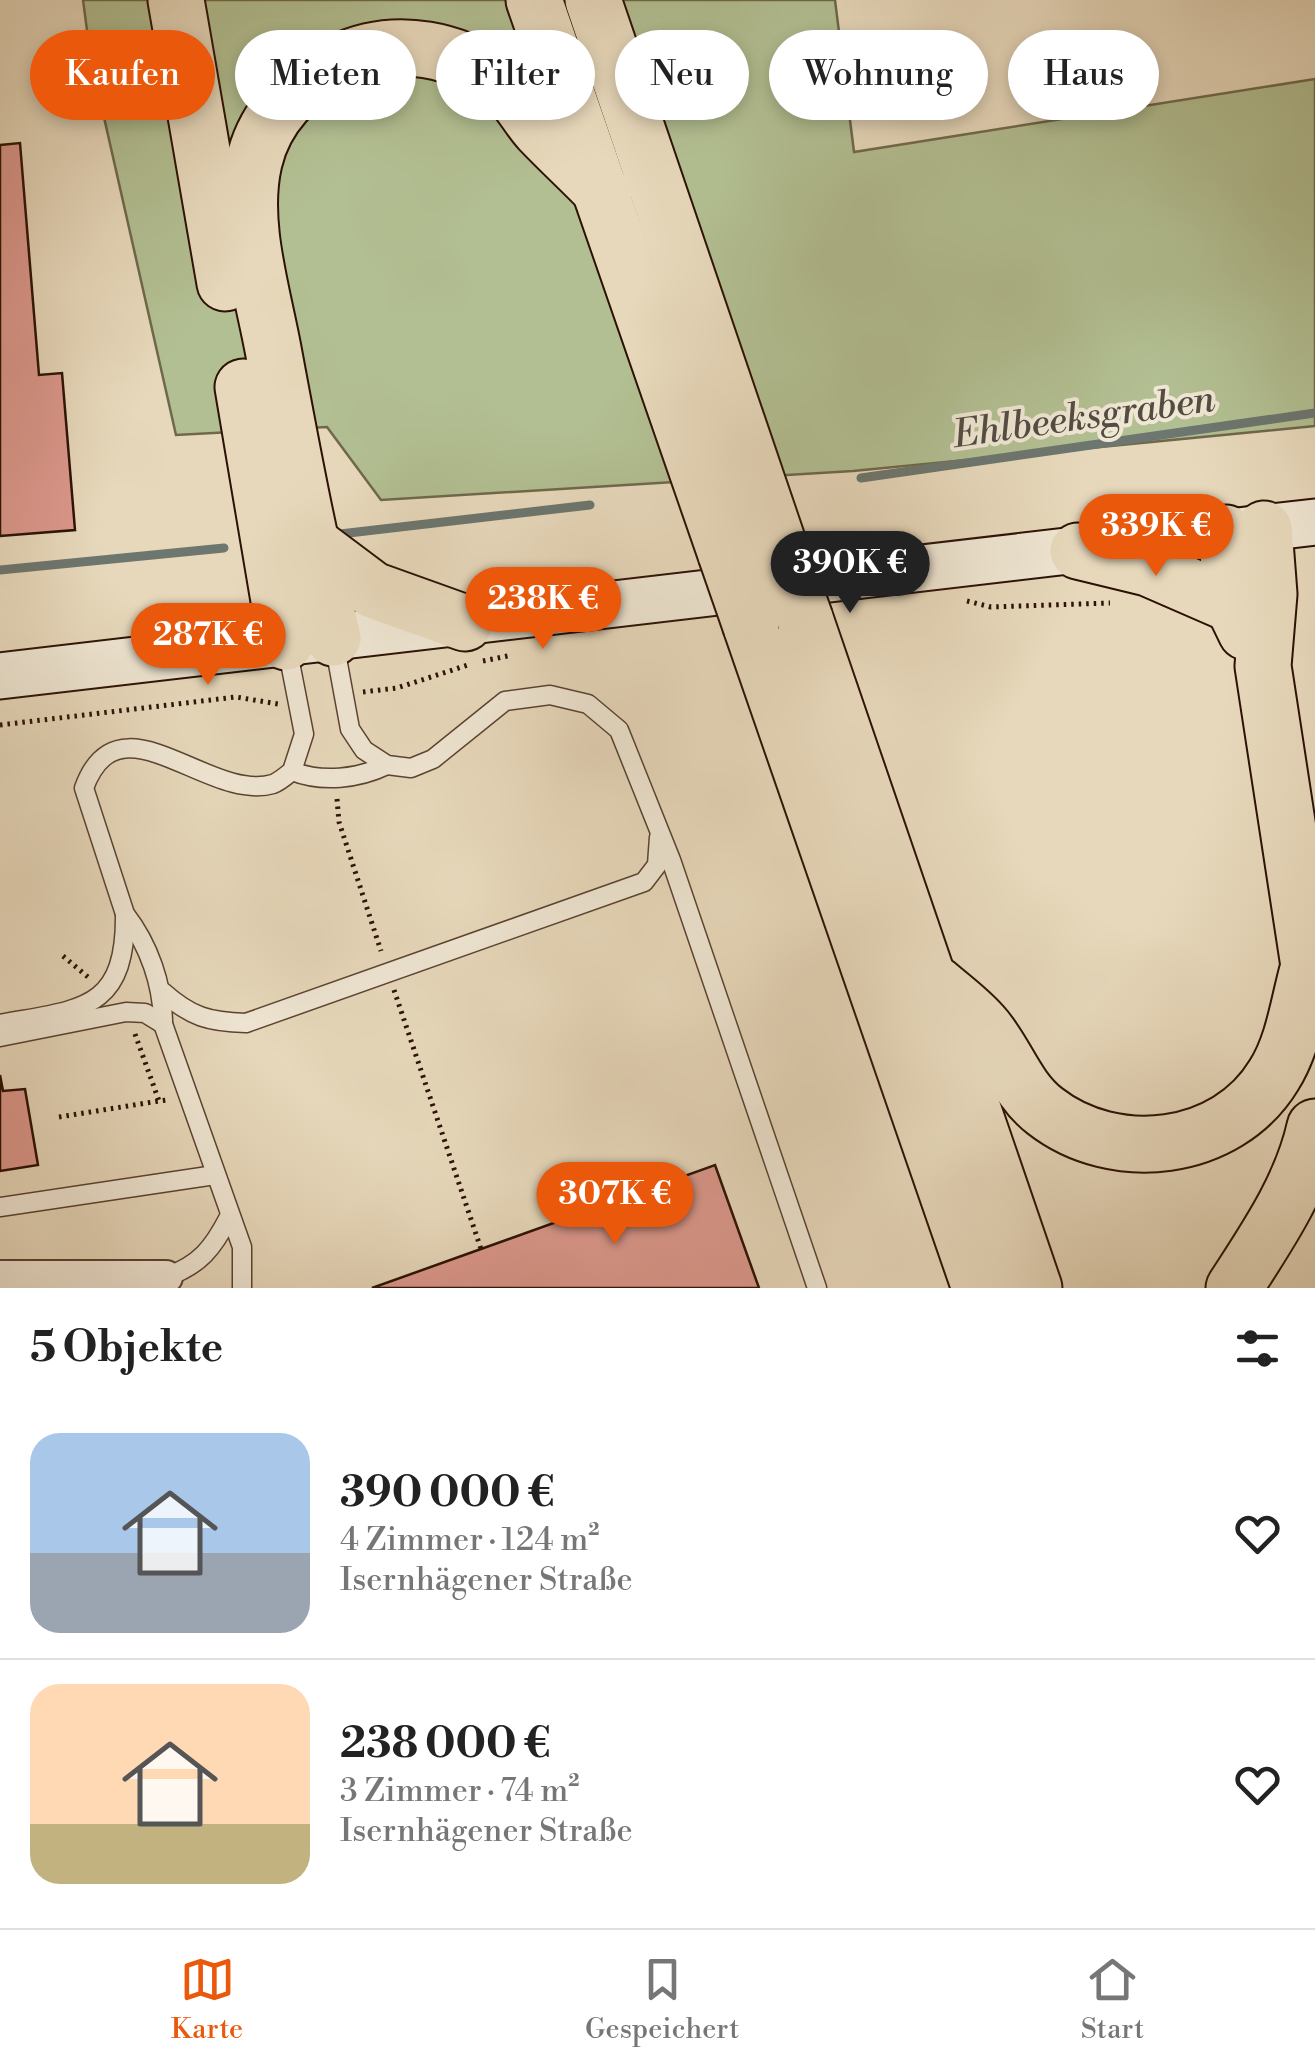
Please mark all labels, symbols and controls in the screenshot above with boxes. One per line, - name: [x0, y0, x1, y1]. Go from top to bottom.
- chip: Kaufen: [30, 30, 215, 120]
- chip: Mieten: [235, 30, 416, 120]
- chip: Filter: [436, 30, 595, 120]
- chip: Neu: [615, 30, 749, 120]
- chip: Wohnung: [769, 30, 988, 120]
- chip: Haus: [1008, 30, 1159, 120]
- water label: Ehlbeeksgraben: [949, 376, 1218, 459]
- pin: 339K €: [1075, 494, 1237, 579]
- text: 339K €: [1101, 506, 1211, 546]
- pin: 390K €: [769, 531, 931, 616]
- text: 390K €: [793, 543, 907, 583]
- pin: 238K €: [462, 567, 624, 652]
- text: 238K €: [487, 579, 599, 619]
- pin: 287K €: [127, 603, 289, 688]
- text: 287K €: [153, 615, 263, 655]
- pin: 307K €: [534, 1162, 696, 1247]
- text: 307K €: [558, 1174, 672, 1214]
- icon: filters: [1230, 1321, 1285, 1376]
- text: 5 Objekte: [30, 1322, 223, 1375]
- text: 390 000 €: [340, 1467, 555, 1520]
- icon: home: [110, 1473, 230, 1593]
- icon: heart: [1230, 1506, 1285, 1561]
- text: 4 Zimmer · 124 m²: [340, 1520, 599, 1560]
- text: Isernhägener Straße: [340, 1560, 633, 1600]
- text: 238 000 €: [340, 1718, 551, 1771]
- icon: home: [110, 1724, 230, 1844]
- icon: heart: [1230, 1757, 1285, 1812]
- text: 3 Zimmer · 74 m²: [340, 1771, 579, 1811]
- text: Isernhägener Straße: [340, 1811, 633, 1851]
- tab: Karte: [171, 1952, 243, 2047]
- tab: Gespeichert: [585, 1952, 739, 2047]
- tab: Start: [1081, 1952, 1144, 2047]

